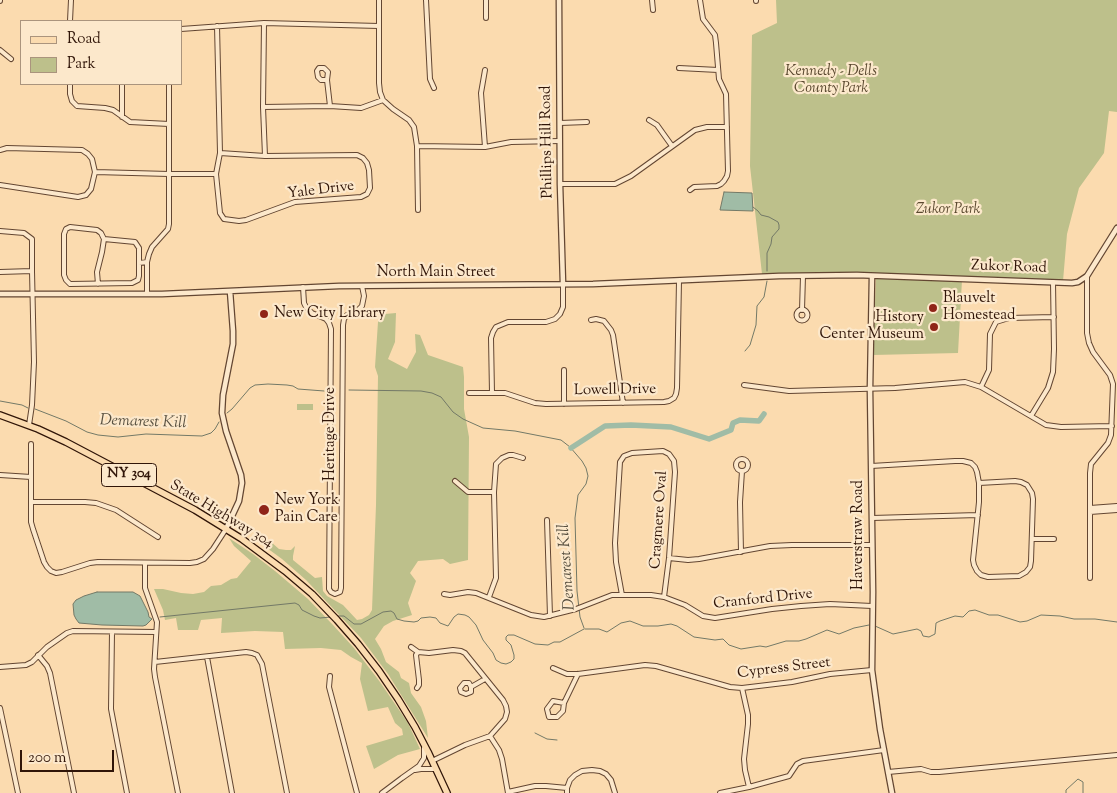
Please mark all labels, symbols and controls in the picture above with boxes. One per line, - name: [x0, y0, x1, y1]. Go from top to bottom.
- legend: [20, 20, 182, 85]
- text: Road: [67, 29, 101, 50]
- text: Park: [67, 54, 96, 75]
- park label: Kennedy - Dells County Park: [785, 63, 877, 98]
- street label: Phillips Hill Road: [538, 85, 558, 199]
- street label: Yale Drive: [287, 178, 355, 204]
- park label: Zukor Park: [916, 201, 980, 219]
- street label: Zukor Road: [971, 258, 1047, 278]
- street label: North Main Street: [377, 264, 495, 282]
- place label: Blauvelt Homestead: [943, 290, 1016, 325]
- marker: Blauvelt Homestead: [927, 302, 939, 314]
- place label: New City Library: [274, 305, 386, 323]
- marker: New City Library: [258, 308, 270, 320]
- place label: History Center Museum: [820, 309, 924, 344]
- marker: History Center Museum: [928, 321, 940, 333]
- street label: Lowell Drive: [574, 381, 656, 401]
- street label: Heritage Drive: [322, 387, 340, 481]
- water label: Demarest Kill: [99, 412, 187, 434]
- road number: NY 304: [102, 464, 156, 486]
- street label: Cragmere Oval: [648, 470, 672, 570]
- street label: State Highway 304: [166, 477, 276, 553]
- street label: Haverstraw Road: [850, 480, 868, 590]
- place label: New York Pain Care: [275, 492, 339, 527]
- marker: New York Pain Care: [257, 503, 271, 517]
- water label: Demarest Kill: [555, 523, 581, 611]
- street label: Cranford Drive: [712, 586, 814, 614]
- street label: Cypress Street: [736, 654, 832, 684]
- scale bar: [22, 740, 116, 772]
- text: 200 m: [28, 748, 67, 769]

